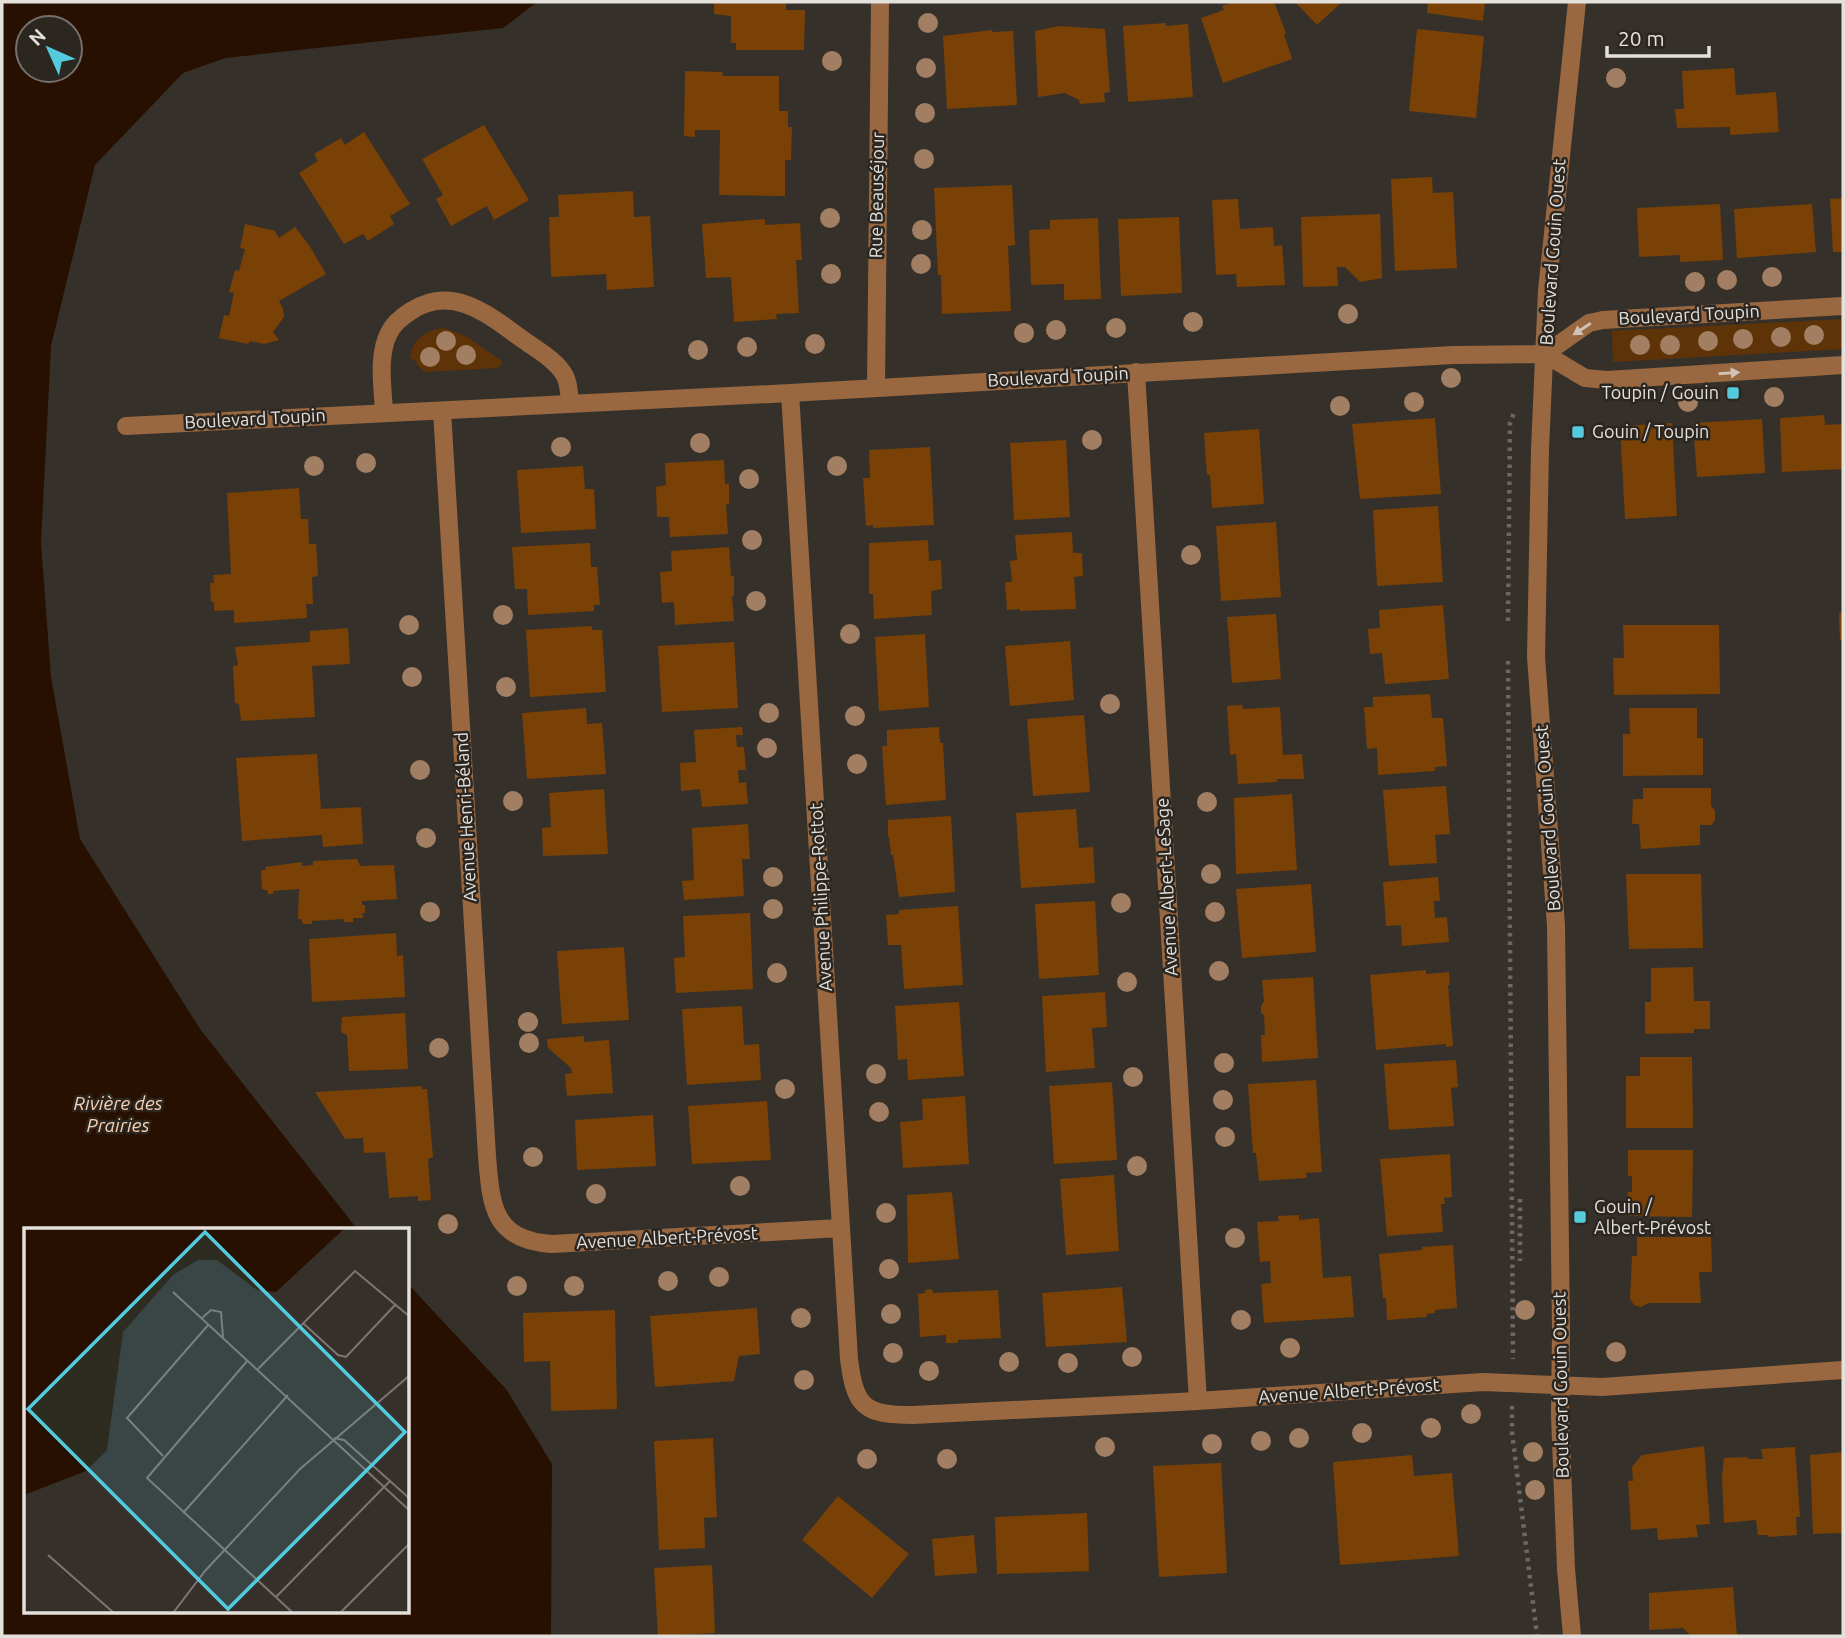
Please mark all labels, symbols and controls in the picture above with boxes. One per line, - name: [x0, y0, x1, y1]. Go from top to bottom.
- north arrow: [14, 14, 84, 84]
- scale bar: [1607, 14, 1708, 58]
- text: N: [24, 24, 50, 50]
- text: 20 m: [1618, 26, 1665, 50]
- street label: Rue Beauséjour: [865, 132, 887, 258]
- street label: Boulevard Gouin Ouest: [1536, 158, 1568, 346]
- street label: Boulevard Toupin: [1618, 300, 1760, 328]
- one-way arrow: [1573, 322, 1591, 336]
- street label: Boulevard Toupin: [987, 362, 1129, 390]
- one-way arrow: [1719, 367, 1741, 378]
- place label: Toupin / Gouin: [1602, 382, 1719, 402]
- marker: Toupin / Gouin: [1725, 385, 1741, 401]
- street label: Boulevard Toupin: [184, 404, 326, 432]
- place label: Gouin / Toupin: [1592, 421, 1709, 441]
- marker: Gouin / Toupin: [1570, 424, 1586, 440]
- street label: Boulevard Gouin Ouest: [1531, 724, 1563, 912]
- street label: Avenue Henri-Béland: [451, 732, 479, 903]
- street label: Avenue Albert-LeSage: [1151, 797, 1181, 977]
- street label: Avenue Philippe-Rottot: [805, 802, 835, 992]
- water label: Rivière des Prairies: [73, 1092, 163, 1136]
- place label: Gouin / Albert-Prévost: [1594, 1196, 1711, 1237]
- marker: Gouin / Albert-Prévost: [1572, 1209, 1588, 1225]
- street label: Avenue Albert-Prévost: [576, 1222, 758, 1252]
- inset map: [24, 1228, 410, 1614]
- street label: Boulevard Gouin Ouest: [1548, 1291, 1572, 1479]
- street label: Avenue Albert-Prévost: [1257, 1374, 1440, 1406]

